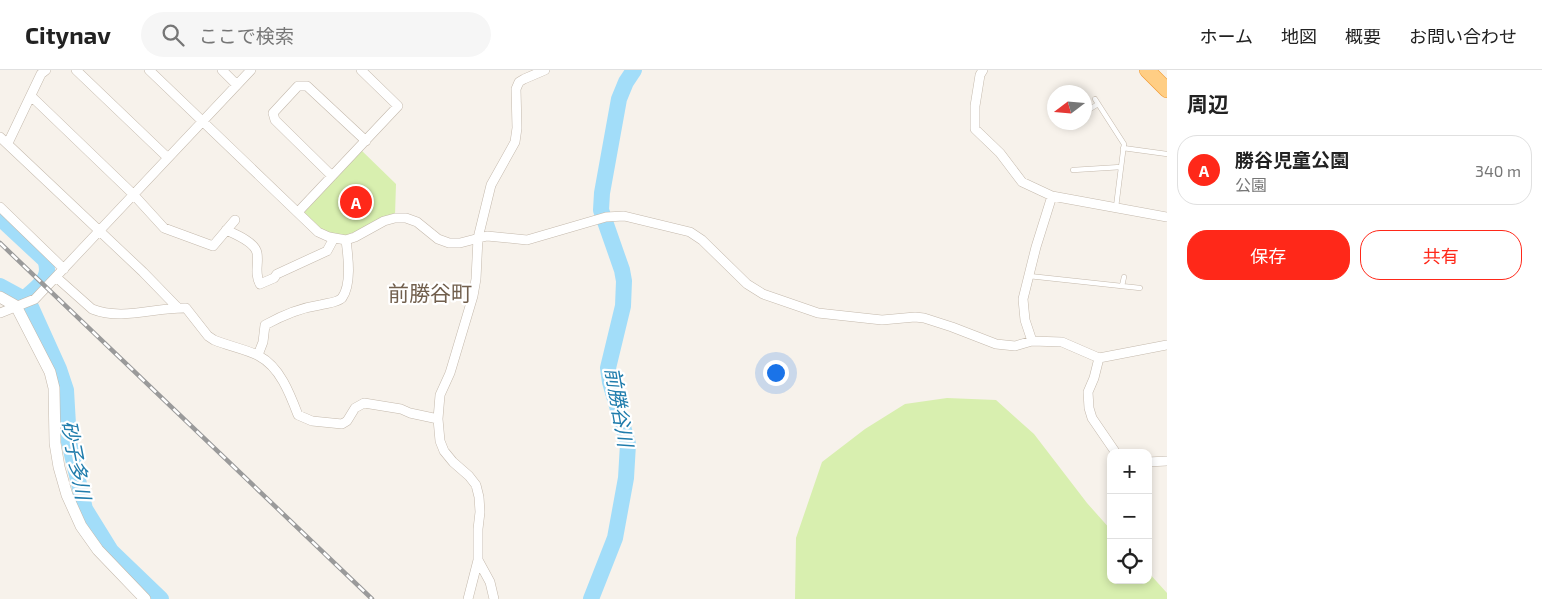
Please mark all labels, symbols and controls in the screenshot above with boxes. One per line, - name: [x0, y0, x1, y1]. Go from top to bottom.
- search box: [141, 12, 491, 57]
- text: Citynav: [25, 20, 111, 49]
- icon: search: [159, 21, 187, 49]
- text: ここで検索: [199, 24, 294, 47]
- text: ホーム: [1200, 25, 1253, 47]
- text: 地図: [1281, 25, 1317, 47]
- text: 概要: [1345, 25, 1381, 47]
- text: お問い合わせ: [1409, 25, 1517, 47]
- north arrow: [1047, 85, 1092, 130]
- text: 周辺: [1187, 91, 1229, 116]
- text: 勝谷児童公園: [1235, 148, 1349, 171]
- text: A: [1199, 161, 1209, 180]
- text: 340 m: [1475, 161, 1521, 180]
- text: 公園: [1235, 175, 1267, 194]
- pin: A: [340, 183, 372, 221]
- button: 保存: [1187, 230, 1350, 280]
- button: 共有: [1360, 230, 1522, 280]
- district label: 前勝谷町: [388, 280, 472, 305]
- your location: [763, 360, 789, 386]
- water label: 前勝谷川: [601, 365, 639, 450]
- water label: 砂子多川: [58, 418, 97, 503]
- map controls: [1107, 449, 1152, 584]
- button: +: [1107, 449, 1152, 494]
- button: −: [1107, 494, 1152, 539]
- button: locate: [1107, 539, 1152, 584]

